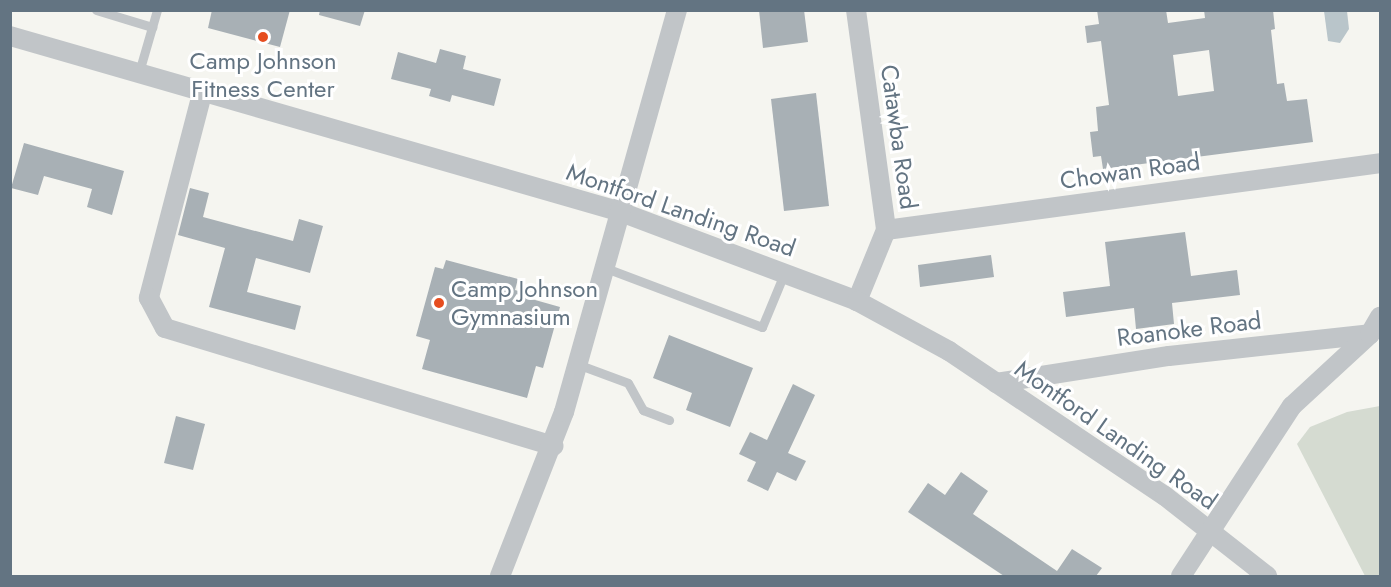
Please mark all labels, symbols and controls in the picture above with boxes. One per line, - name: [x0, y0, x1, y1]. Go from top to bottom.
- marker: Camp Johnson Fitness Center: [256, 30, 270, 44]
- place label: Camp Johnson Fitness Center: [189, 47, 337, 103]
- street label: Catawba Road: [875, 63, 923, 211]
- street label: Chowan Road: [1058, 147, 1202, 195]
- street label: Montford Landing Road: [563, 157, 799, 263]
- place label: Camp Johnson Gymnasium: [451, 275, 598, 331]
- marker: Camp Johnson Gymnasium: [432, 296, 446, 310]
- street label: Roanoke Road: [1115, 306, 1263, 352]
- street label: Montford Landing Road: [1009, 354, 1223, 516]

